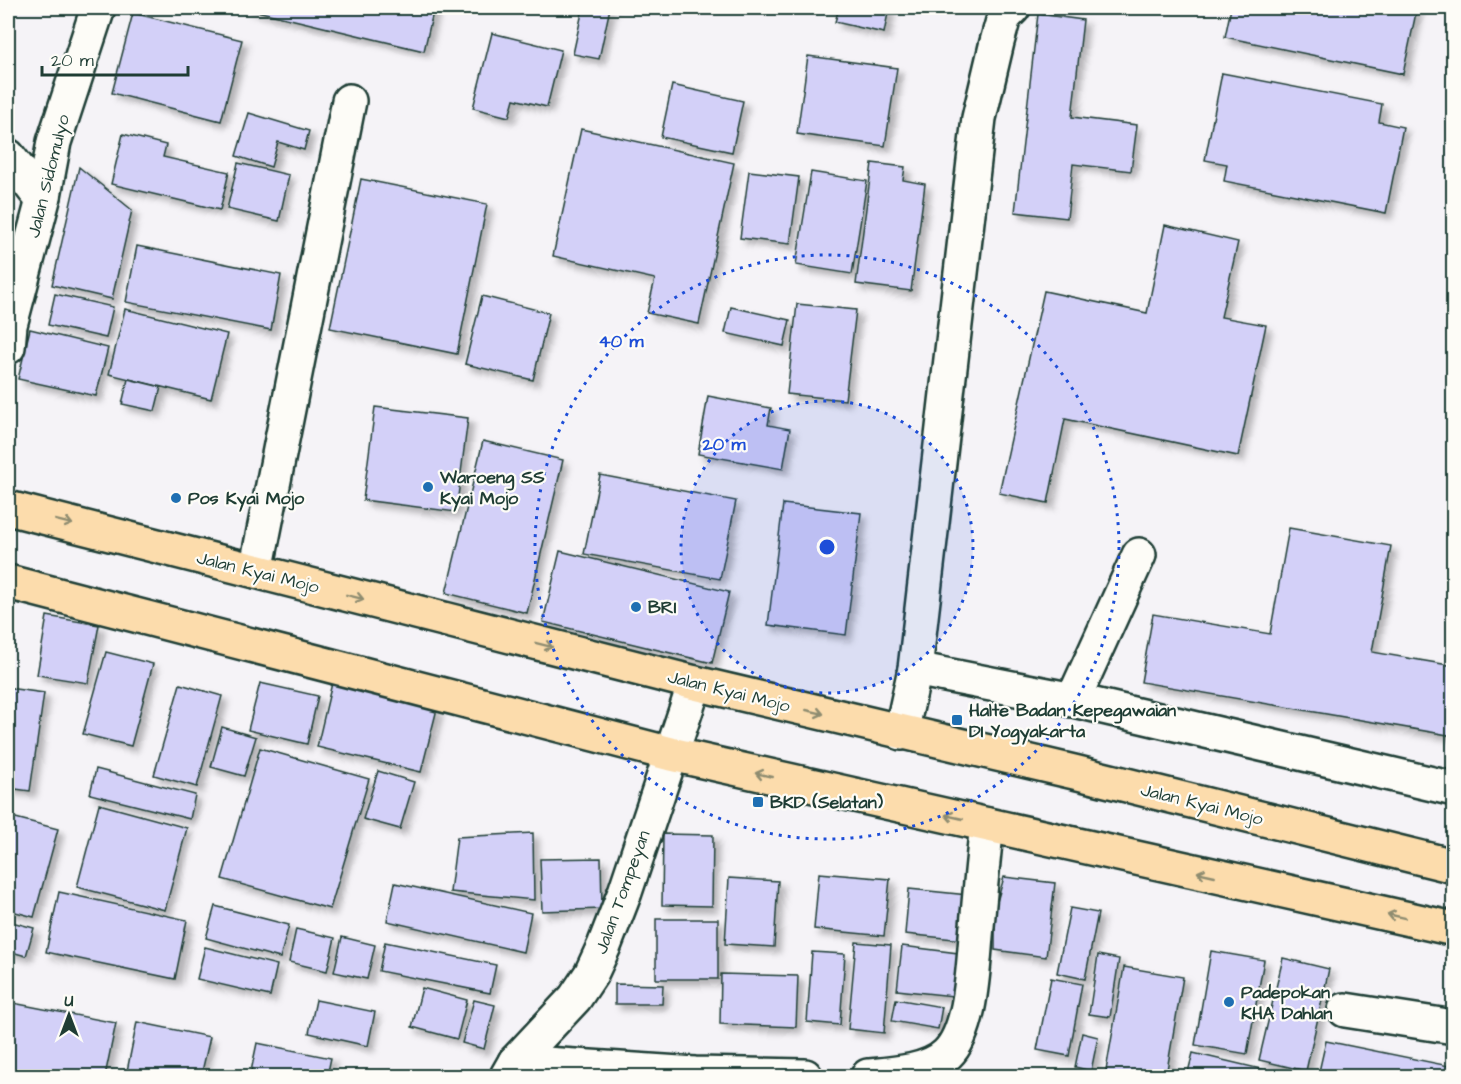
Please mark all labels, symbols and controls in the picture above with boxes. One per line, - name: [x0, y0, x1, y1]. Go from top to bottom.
- scale bar: [42, 39, 188, 77]
- text: 20 m: [51, 48, 94, 73]
- street label: Jalan Sidomulyo: [21, 112, 77, 241]
- text: 40 m: [599, 329, 644, 354]
- text: 20 m: [702, 432, 746, 457]
- place label: Waroeng SS Kyai Mojo: [439, 465, 545, 512]
- marker: Waroeng SS Kyai Mojo: [421, 480, 435, 494]
- place label: Pos Kyai Mojo: [188, 486, 305, 512]
- marker: Pos Kyai Mojo: [169, 491, 183, 505]
- one-way arrow: [54, 517, 73, 529]
- centre of rings: [817, 537, 837, 557]
- street label: Jalan Kyai Mojo: [194, 545, 322, 601]
- one-way arrow: [345, 591, 364, 603]
- place label: BRI: [648, 595, 677, 620]
- marker: BRI: [629, 600, 643, 614]
- one-way arrow: [534, 640, 553, 651]
- street label: Jalan Kyai Mojo: [665, 664, 793, 720]
- place label: Halte Badan Kepegawaian DI Yogyakarta: [969, 698, 1176, 745]
- one-way arrow: [804, 707, 824, 718]
- marker: Halte Badan Kepegawaian DI Yogyakarta: [950, 713, 964, 727]
- one-way arrow: [755, 768, 774, 780]
- street label: Jalan Kyai Mojo: [1138, 777, 1266, 833]
- place label: BKD (Selatan): [770, 790, 884, 815]
- marker: BKD (Selatan): [751, 795, 765, 809]
- one-way arrow: [945, 811, 964, 823]
- street label: Jalan Tompeyan: [588, 827, 657, 958]
- one-way arrow: [1197, 867, 1216, 879]
- one-way arrow: [1387, 910, 1406, 922]
- place label: Padepokan KHA Dahlan: [1241, 980, 1332, 1026]
- north arrow: [39, 985, 99, 1045]
- text: U: [65, 990, 74, 1012]
- marker: Padepokan KHA Dahlan: [1222, 995, 1236, 1009]

